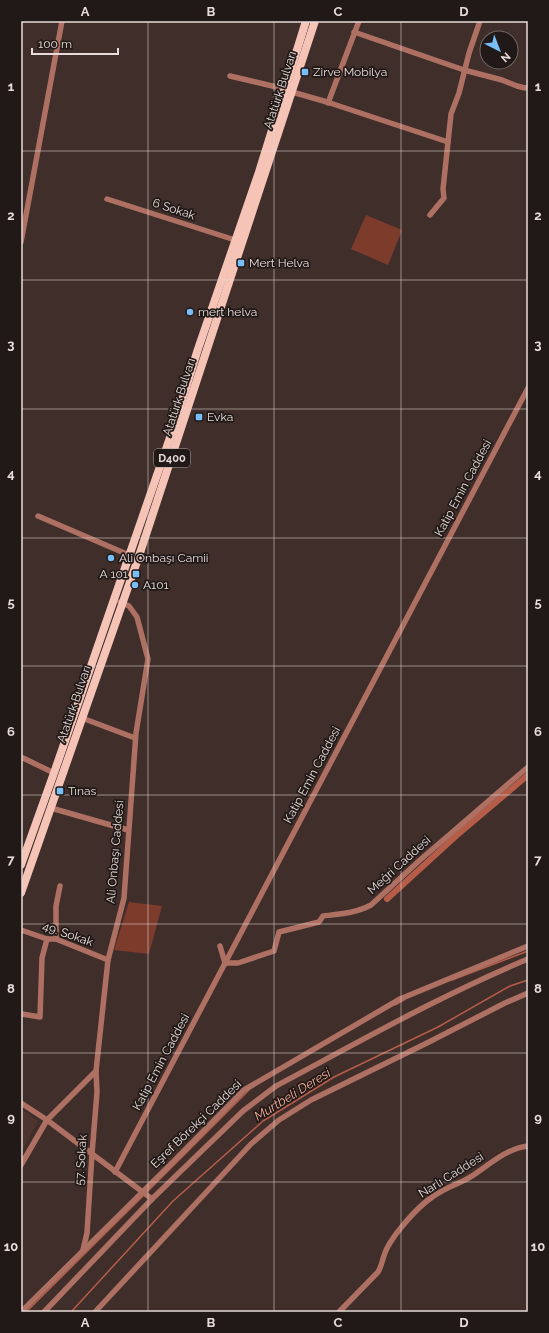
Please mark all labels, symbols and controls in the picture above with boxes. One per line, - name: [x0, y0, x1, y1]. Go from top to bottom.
- text: A: [81, 4, 90, 19]
- text: B: [207, 4, 216, 19]
- text: C: [334, 4, 343, 19]
- text: D: [459, 4, 469, 19]
- scale bar: [32, 30, 118, 56]
- north arrow: [479, 30, 519, 70]
- text: 100 m: [38, 37, 72, 51]
- street label: Atatürk Bulvarı: [261, 49, 299, 131]
- text: N: [498, 49, 513, 65]
- place label: Zirve Mobilya: [313, 65, 387, 79]
- marker: Zirve Mobilya: [300, 67, 310, 77]
- text: 1: [8, 79, 15, 94]
- text: 1: [535, 79, 542, 94]
- street label: 6 Sokak: [151, 196, 198, 223]
- text: 2: [7, 208, 15, 223]
- text: 2: [534, 208, 542, 223]
- place label: Mert Helva: [249, 256, 309, 270]
- marker: Mert Helva: [236, 258, 246, 268]
- place label: mert helva: [198, 305, 257, 319]
- marker: mert helva: [185, 307, 195, 317]
- text: 3: [7, 337, 15, 352]
- text: 3: [534, 337, 542, 352]
- street label: Atatürk Bulvarı: [160, 356, 198, 438]
- place label: Evka: [207, 410, 233, 424]
- marker: Evka: [194, 412, 204, 422]
- street label: Katip Emin Caddesi: [432, 437, 494, 539]
- road number: D400: [154, 449, 190, 467]
- text: 4: [7, 466, 15, 481]
- text: 4: [534, 466, 542, 481]
- place label: Ali Onbaşı Camii: [119, 551, 208, 565]
- marker: Ali Onbaşı Camii: [106, 553, 116, 563]
- place label: A 101: [100, 567, 128, 581]
- marker: A 101: [131, 569, 141, 579]
- place label: A101: [143, 578, 169, 592]
- marker: A101: [130, 580, 140, 590]
- text: 5: [7, 595, 15, 610]
- text: 5: [534, 595, 542, 610]
- street label: Atatürk Bulvarı: [54, 663, 94, 745]
- text: 6: [7, 724, 15, 739]
- street label: Katip Emin Caddesi: [281, 724, 343, 826]
- text: 6: [534, 724, 542, 739]
- place label: Tınas: [68, 784, 96, 798]
- marker: Tınas: [55, 786, 65, 796]
- street label: Ali Onbaşı Caddesi: [104, 800, 126, 904]
- street label: Meğri Caddesi: [365, 833, 433, 897]
- text: 7: [7, 852, 15, 867]
- text: 7: [534, 852, 542, 867]
- street label: 49. Sokak: [41, 919, 96, 949]
- text: 8: [7, 981, 15, 996]
- text: 8: [534, 981, 542, 996]
- street label: Katip Emin Caddesi: [130, 1011, 192, 1113]
- water label: Murtbeli Deresi: [251, 1064, 334, 1124]
- street label: Eşref Börekçi Caddesi: [148, 1077, 244, 1171]
- text: 9: [7, 1110, 15, 1125]
- text: 9: [534, 1110, 542, 1125]
- street label: 57. Sokak: [72, 1133, 90, 1186]
- street label: Narlı Caddesi: [416, 1149, 486, 1201]
- text: 10: [4, 1239, 18, 1254]
- text: 10: [531, 1239, 545, 1254]
- text: A: [81, 1315, 90, 1330]
- text: B: [207, 1315, 216, 1330]
- text: C: [334, 1315, 343, 1330]
- text: D: [459, 1315, 469, 1330]

